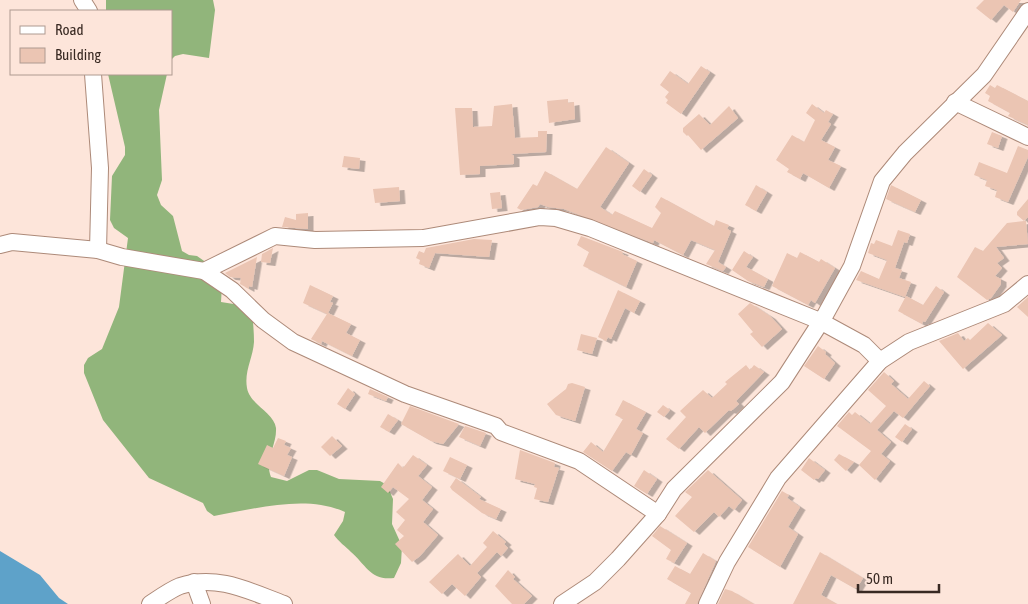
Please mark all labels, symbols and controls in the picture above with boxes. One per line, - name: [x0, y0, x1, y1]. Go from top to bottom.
- legend: [10, 10, 172, 75]
- text: Road: [55, 21, 84, 38]
- text: Building: [55, 46, 101, 63]
- scale bar: [858, 562, 939, 594]
- text: 50 m: [866, 570, 893, 587]

